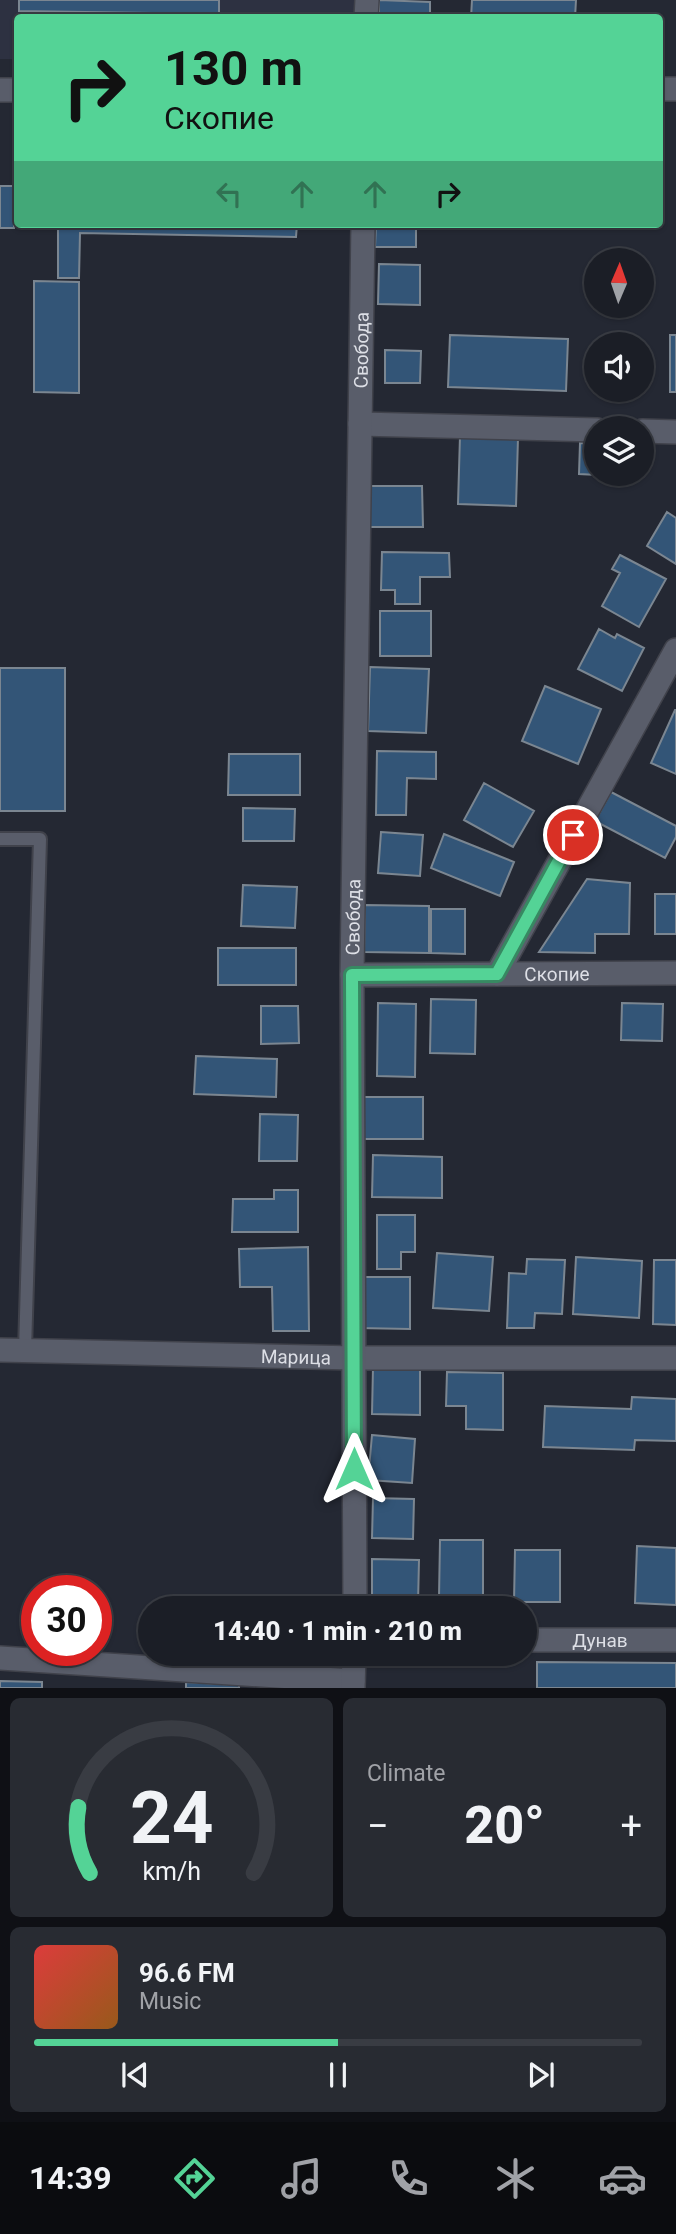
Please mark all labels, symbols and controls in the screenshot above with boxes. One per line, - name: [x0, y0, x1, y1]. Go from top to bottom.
- text: 130 m: [164, 40, 303, 97]
- icon: right: [49, 42, 140, 133]
- text: Скопие: [164, 99, 274, 137]
- icon: left: [210, 175, 248, 213]
- icon: ahead: [283, 175, 321, 213]
- icon: ahead: [356, 175, 394, 213]
- icon: right: [429, 175, 467, 213]
- north arrow: [584, 248, 654, 318]
- map controls: [584, 248, 654, 486]
- street label: Свобода: [350, 312, 374, 389]
- button: sound: [584, 332, 654, 402]
- button: layers: [584, 416, 654, 486]
- pin: [543, 805, 603, 865]
- icon: arrive: [554, 816, 592, 854]
- street label: Свобода: [341, 879, 365, 955]
- street label: Скопие: [524, 963, 590, 986]
- street label: Марица: [261, 1345, 331, 1369]
- position arrow: [317, 1432, 391, 1506]
- speed limit sign: 30: [21, 1575, 112, 1666]
- text: 14:40 · 1 min · 210 m: [213, 1616, 462, 1646]
- street label: Дунав: [572, 1629, 628, 1652]
- text: Climate: [367, 1760, 446, 1787]
- text: 24: [130, 1776, 213, 1862]
- text: 20°: [464, 1795, 545, 1856]
- text: −: [367, 1804, 389, 1848]
- text: +: [620, 1804, 642, 1848]
- text: km/h: [142, 1857, 201, 1886]
- text: 96.6 FM: [139, 1958, 235, 1988]
- text: Music: [139, 1988, 201, 2015]
- icon: previous: [116, 2056, 154, 2094]
- icon: pause: [319, 2056, 357, 2094]
- icon: next: [522, 2056, 560, 2094]
- icon: directions: [170, 2154, 219, 2203]
- icon: music: [277, 2154, 326, 2203]
- icon: phone: [384, 2154, 433, 2203]
- icon: climate: [491, 2154, 540, 2203]
- icon: car: [598, 2154, 647, 2203]
- text: 14:39: [29, 2159, 111, 2197]

